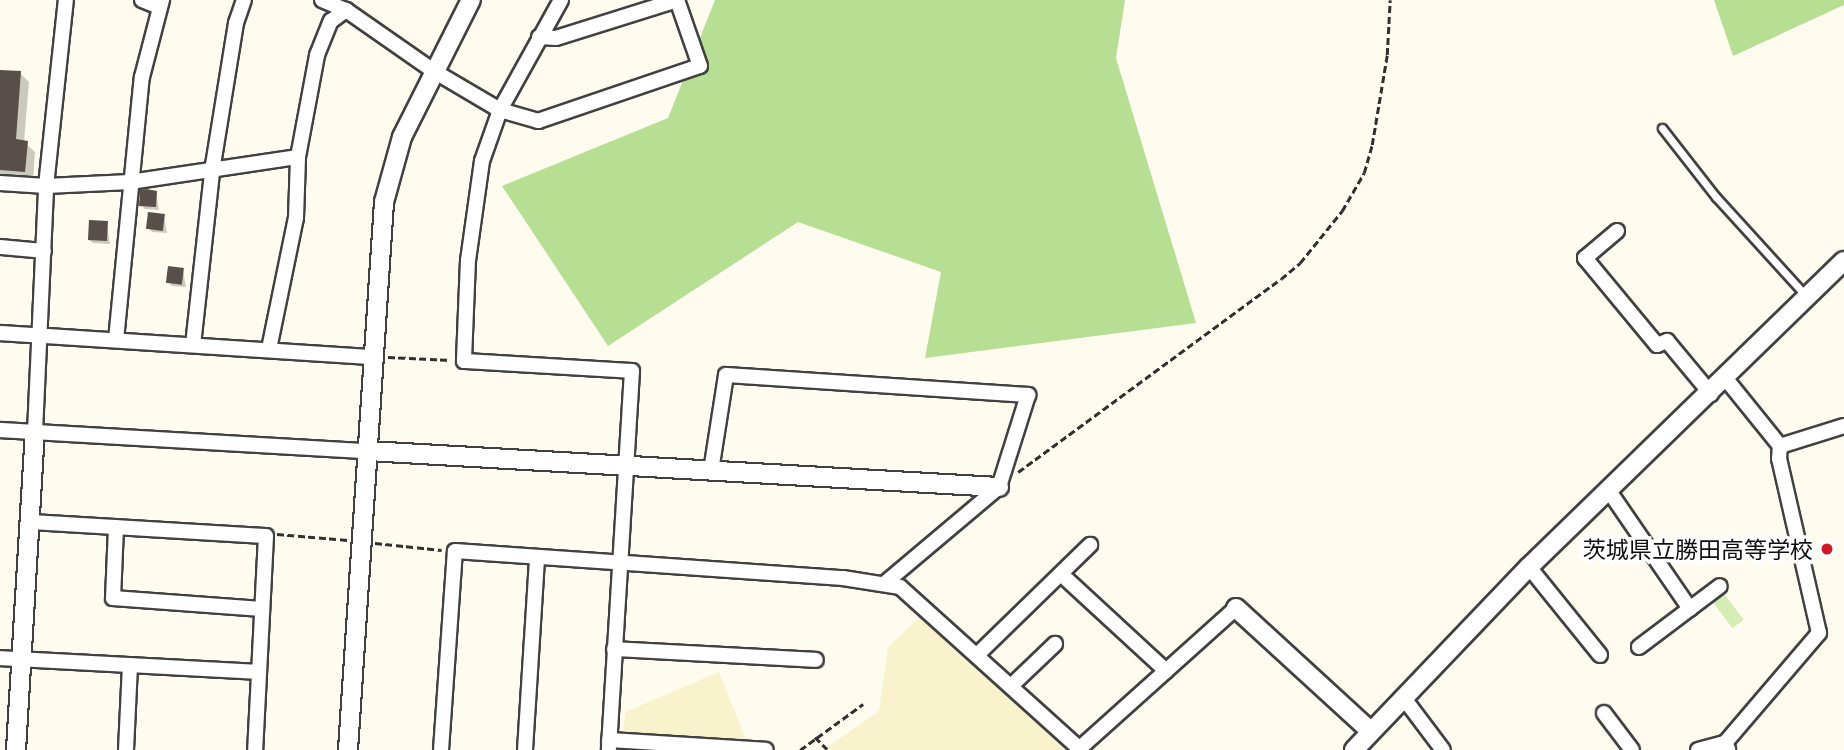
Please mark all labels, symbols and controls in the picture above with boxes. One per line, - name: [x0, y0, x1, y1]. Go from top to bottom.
- place label: 茨城県立勝田高等学校: [1583, 535, 1813, 563]
- marker: 茨城県立勝田高等学校: [1819, 541, 1835, 557]

